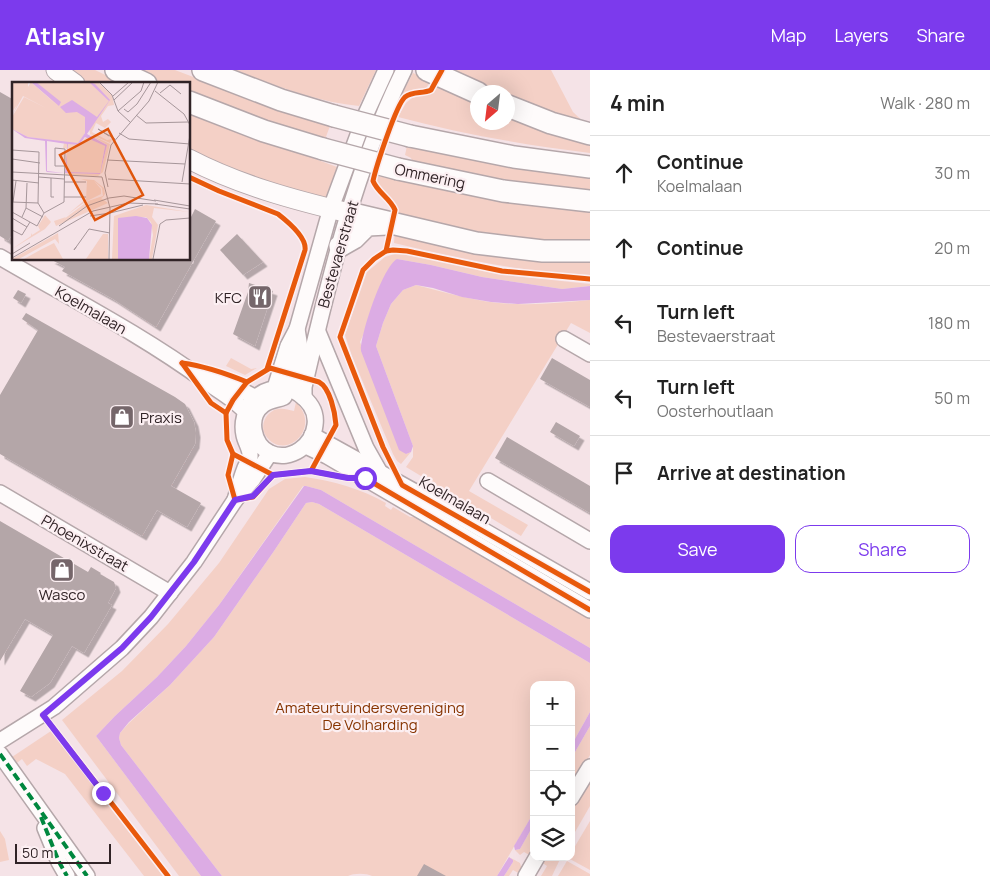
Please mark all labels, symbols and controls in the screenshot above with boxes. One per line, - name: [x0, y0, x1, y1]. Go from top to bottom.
- text: Atlasly: [25, 19, 105, 52]
- text: Map: [771, 23, 806, 47]
- text: Layers: [834, 23, 888, 47]
- text: Share: [916, 23, 965, 47]
- inset map: [12, 82, 190, 260]
- north arrow: [470, 85, 515, 130]
- text: 4 min: [610, 89, 665, 117]
- text: Walk · 280 m: [880, 92, 970, 114]
- text: Continue: [657, 149, 743, 175]
- street label: Ommering: [393, 158, 467, 194]
- icon: ahead: [610, 159, 638, 187]
- text: 30 m: [935, 162, 970, 184]
- text: Koelmalaan: [657, 175, 742, 197]
- street label: Bestevaerstraat: [313, 198, 363, 310]
- icon: ahead: [610, 234, 638, 262]
- text: Continue: [657, 235, 743, 261]
- text: 20 m: [934, 237, 970, 259]
- street label: Koelmalaan: [51, 281, 131, 339]
- restaurant icon: KFC: [247, 284, 273, 310]
- place label: KFC: [215, 287, 242, 308]
- text: Turn left: [657, 299, 735, 325]
- icon: left: [610, 309, 638, 337]
- text: 180 m: [928, 312, 970, 334]
- text: Bestevaerstraat: [657, 325, 775, 347]
- text: Turn left: [657, 374, 735, 400]
- icon: left: [610, 384, 638, 412]
- text: 50 m: [934, 387, 970, 409]
- text: Oosterhoutlaan: [657, 400, 773, 422]
- shop icon: Praxis: [109, 404, 135, 430]
- place label: Praxis: [140, 407, 182, 428]
- icon: arrive: [610, 459, 638, 487]
- text: Arrive at destination: [657, 460, 846, 486]
- route start: [354, 467, 377, 490]
- street label: Koelmalaan: [415, 471, 495, 529]
- street label: Phoenixstraat: [38, 510, 132, 576]
- button: Save: [610, 525, 785, 573]
- button: Share: [795, 525, 970, 573]
- shop icon: Wasco: [49, 557, 75, 583]
- place label: Wasco: [39, 584, 85, 605]
- map controls: [530, 681, 575, 861]
- button: +: [530, 681, 575, 726]
- park label: Amateurtuindersvereniging De Volharding: [275, 697, 465, 735]
- button: −: [530, 726, 575, 771]
- button: locate: [530, 771, 575, 816]
- route end: [92, 782, 115, 805]
- button: layers: [530, 816, 575, 861]
- scale bar: [15, 841, 111, 864]
- text: 50 m: [22, 843, 53, 862]

